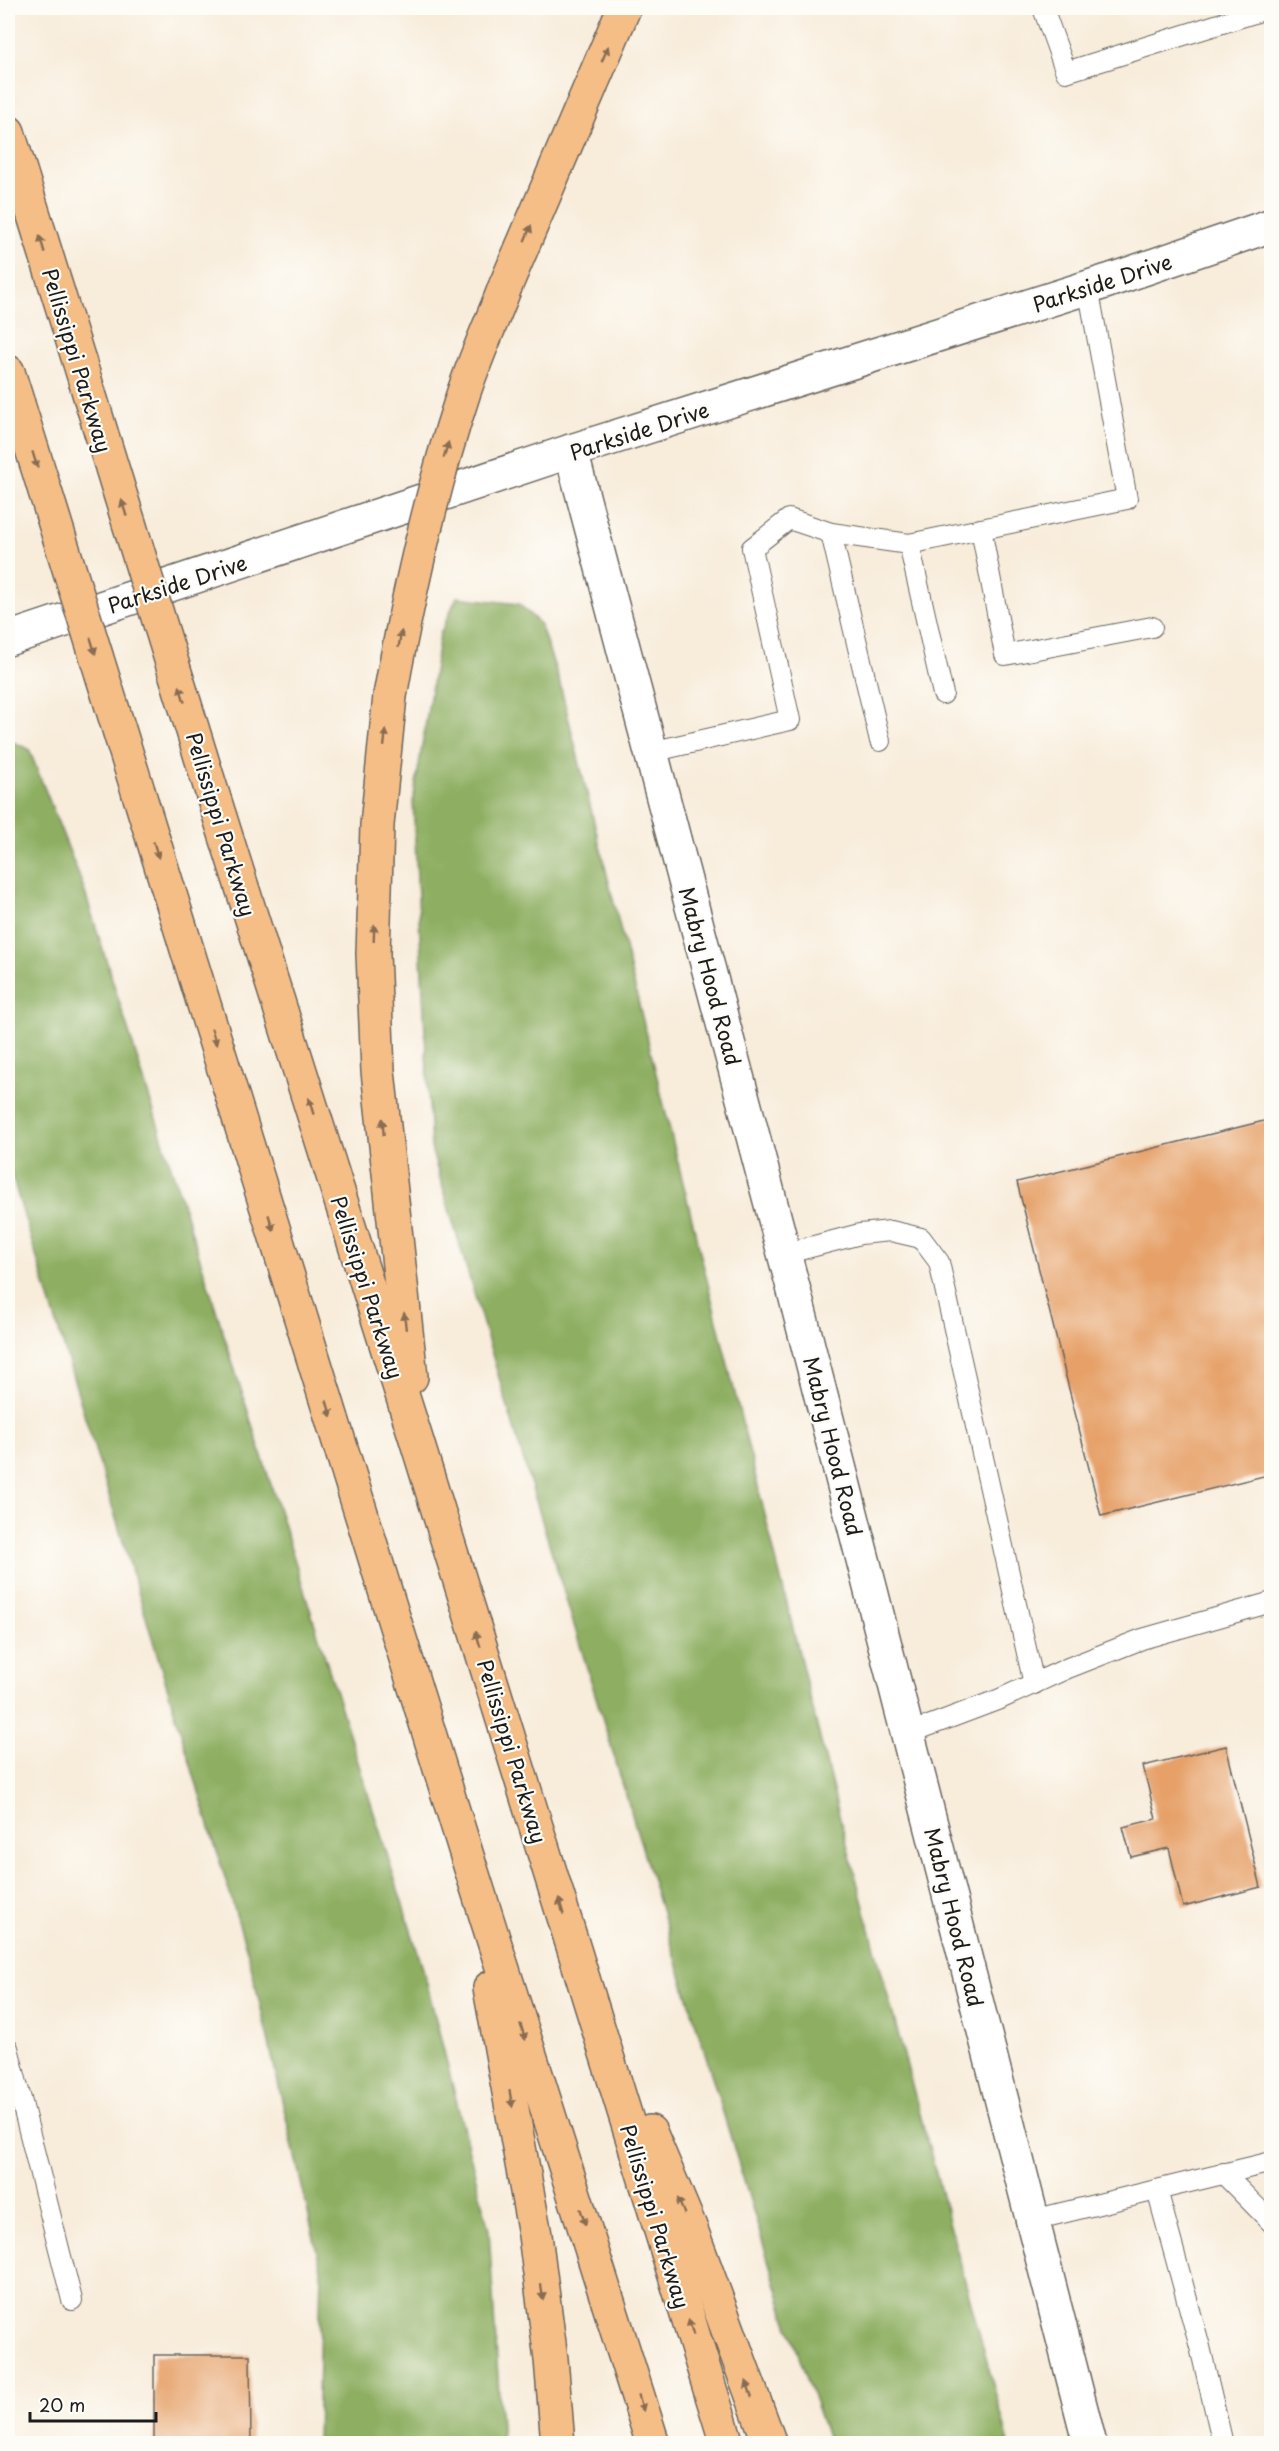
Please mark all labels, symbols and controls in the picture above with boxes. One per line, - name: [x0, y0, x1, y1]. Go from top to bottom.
- one-way arrow: [600, 44, 610, 62]
- one-way arrow: [523, 223, 533, 241]
- one-way arrow: [37, 235, 46, 253]
- street label: Parkside Drive: [1028, 244, 1176, 320]
- street label: Pellissippi Parkway: [35, 264, 121, 456]
- street label: Parkside Drive: [565, 392, 713, 468]
- one-way arrow: [442, 441, 452, 459]
- one-way arrow: [31, 451, 40, 469]
- one-way arrow: [119, 499, 128, 517]
- street label: Parkside Drive: [103, 545, 251, 621]
- one-way arrow: [396, 629, 405, 648]
- one-way arrow: [89, 637, 98, 655]
- one-way arrow: [177, 685, 186, 703]
- street label: Pellissippi Parkway: [179, 728, 265, 920]
- one-way arrow: [381, 729, 390, 748]
- one-way arrow: [152, 841, 161, 859]
- street label: Mabry Hood Road: [672, 883, 750, 1069]
- one-way arrow: [369, 923, 379, 942]
- one-way arrow: [210, 1028, 219, 1046]
- one-way arrow: [305, 1097, 315, 1115]
- one-way arrow: [378, 1118, 388, 1137]
- street label: Pellissippi Parkway: [323, 1191, 413, 1383]
- one-way arrow: [267, 1214, 277, 1232]
- one-way arrow: [400, 1311, 410, 1330]
- street label: Mabry Hood Road: [796, 1353, 872, 1539]
- one-way arrow: [325, 1400, 334, 1418]
- one-way arrow: [473, 1630, 482, 1648]
- street label: Pellissippi Parkway: [470, 1655, 556, 1847]
- street label: Mabry Hood Road: [917, 1824, 993, 2010]
- one-way arrow: [556, 1897, 565, 1915]
- one-way arrow: [519, 2023, 528, 2041]
- one-way arrow: [507, 2090, 516, 2109]
- street label: Pellissippi Parkway: [613, 2120, 699, 2312]
- one-way arrow: [676, 2197, 685, 2215]
- one-way arrow: [578, 2208, 588, 2226]
- one-way arrow: [537, 2282, 547, 2301]
- one-way arrow: [686, 2318, 695, 2336]
- one-way arrow: [744, 2379, 754, 2397]
- scale bar: [30, 2385, 156, 2423]
- text: 20 m: [39, 2391, 85, 2418]
- one-way arrow: [637, 2394, 646, 2412]

